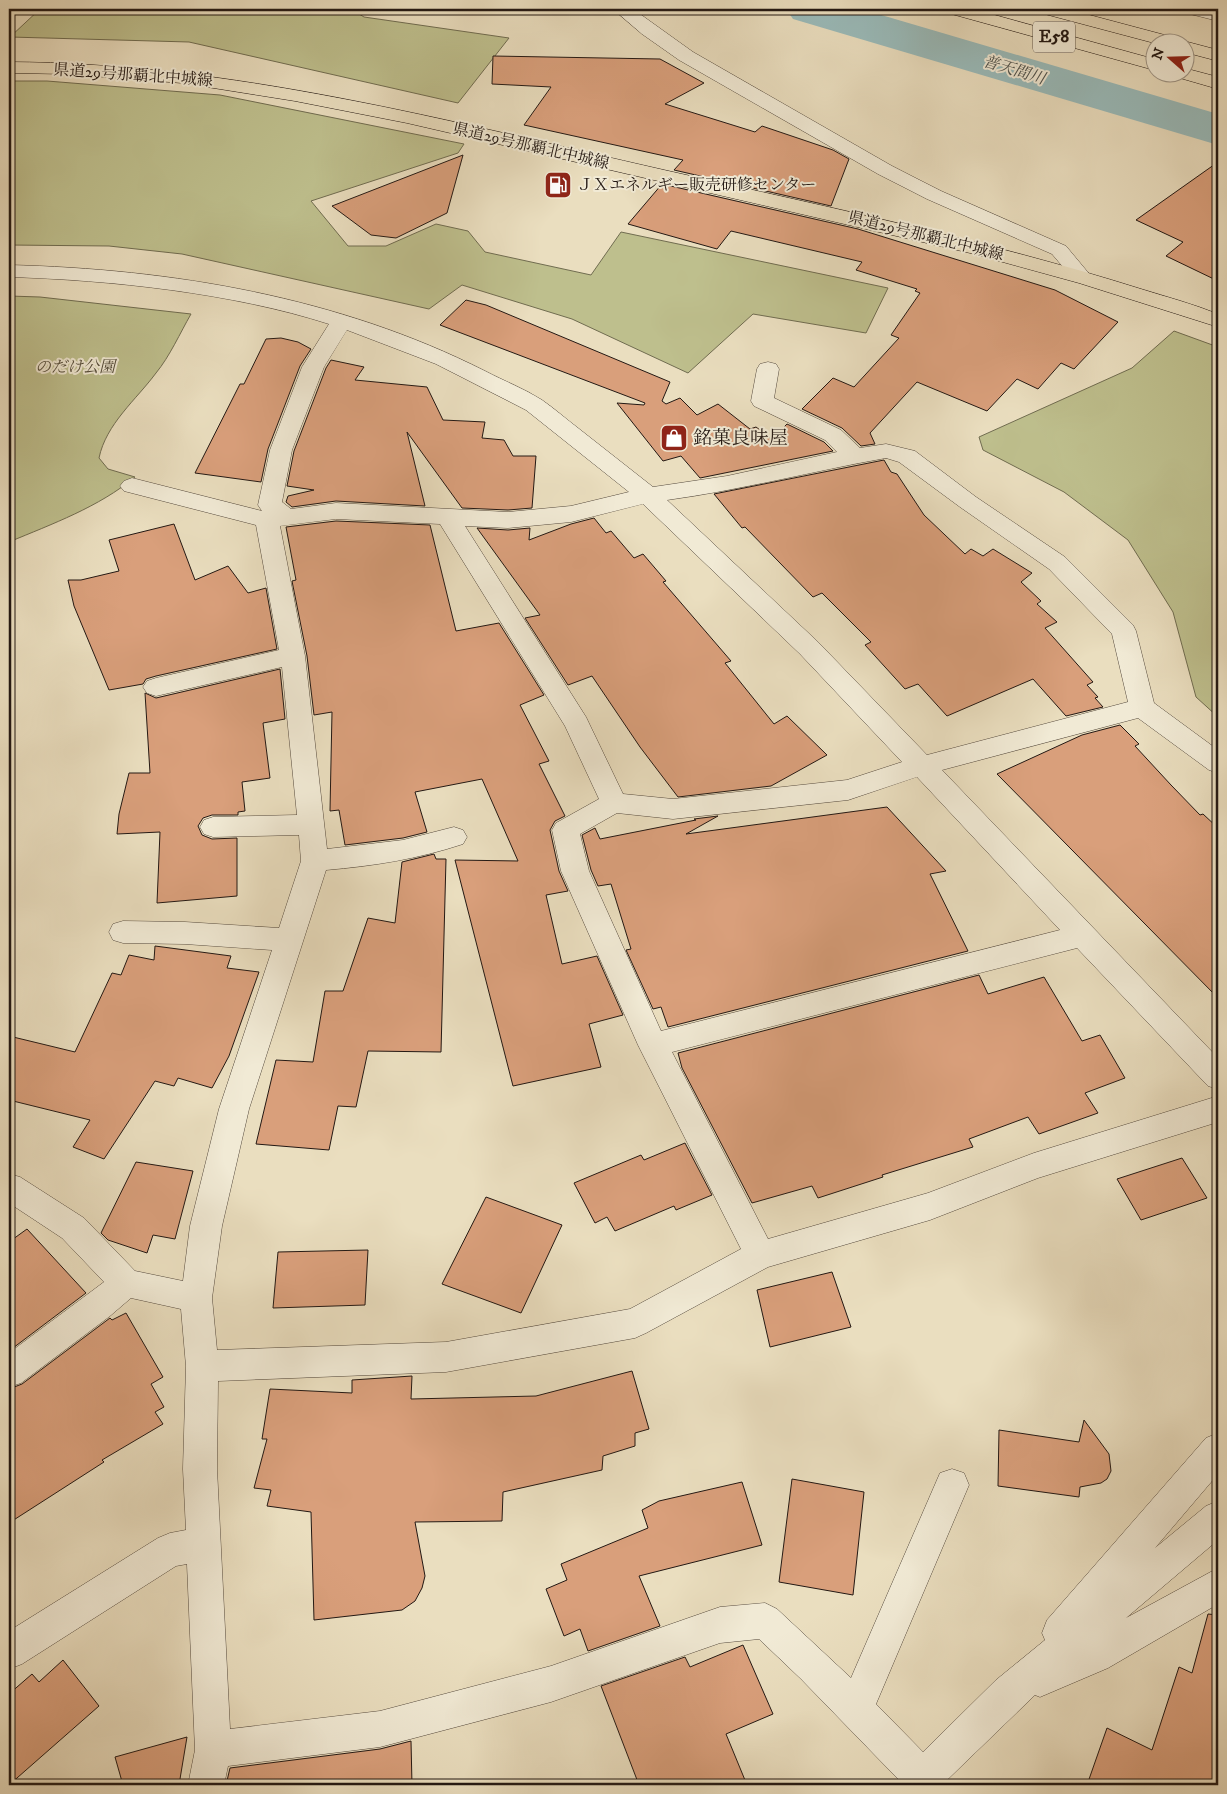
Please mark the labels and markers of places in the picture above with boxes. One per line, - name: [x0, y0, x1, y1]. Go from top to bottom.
- fuel station icon: ＪＸエネルギー販売研修センター: [543, 170, 573, 200]
- place label: ＪＸエネルギー販売研修センター: [577, 175, 816, 195]
- shop icon: 銘菓良味屋: [659, 423, 689, 453]
- place label: 銘菓良味屋: [693, 427, 788, 450]

